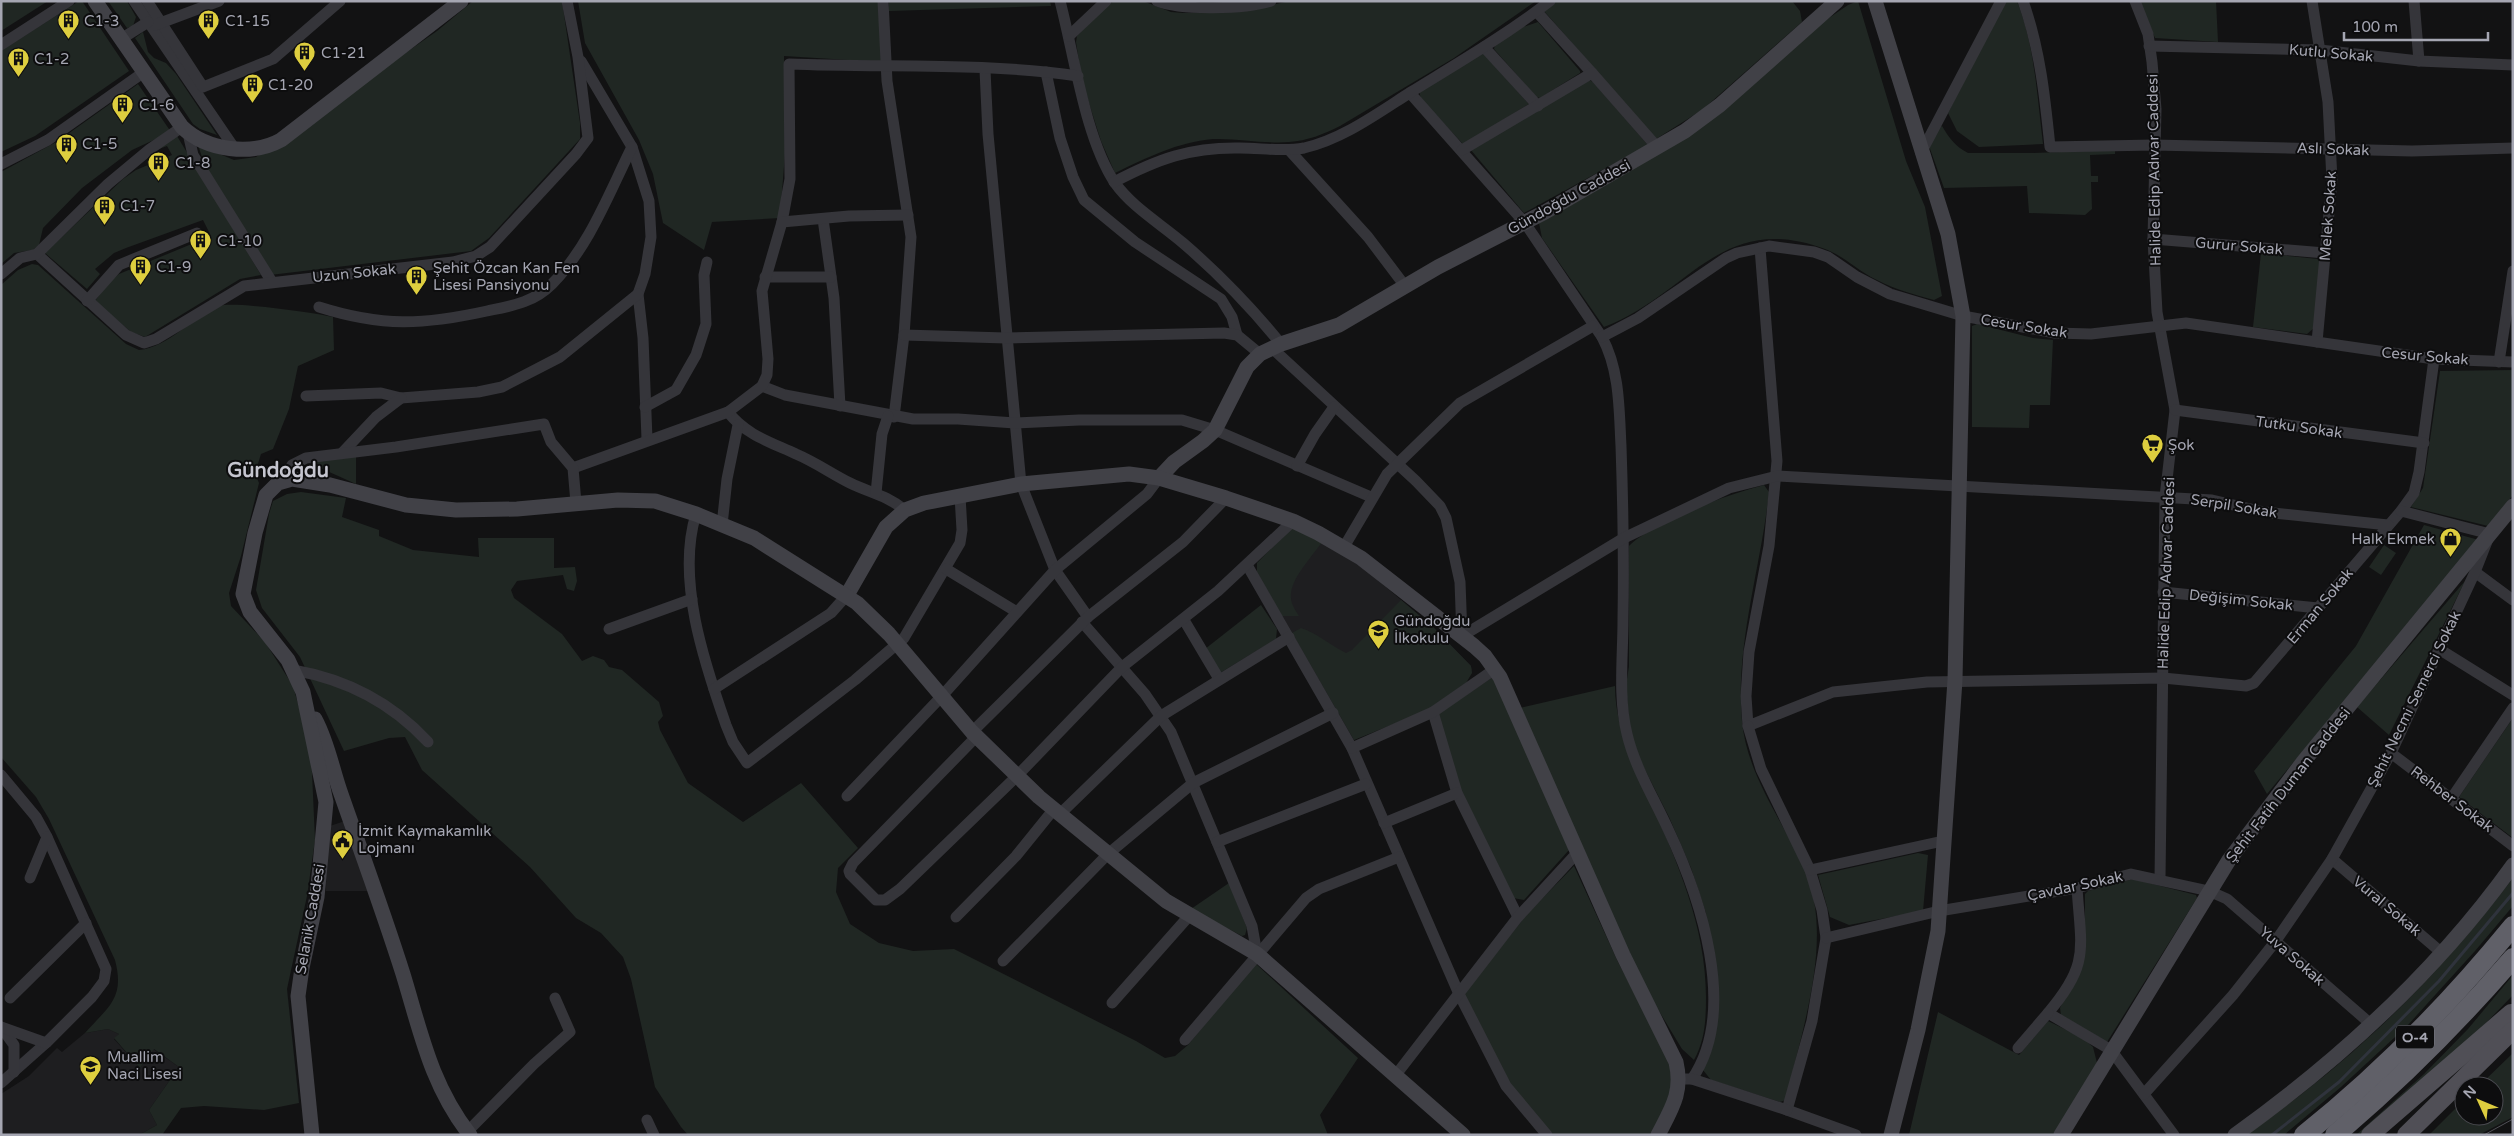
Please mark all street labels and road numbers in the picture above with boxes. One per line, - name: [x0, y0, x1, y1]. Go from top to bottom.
- street label: Kutlu Sokak: [2288, 40, 2374, 66]
- street label: Halide Edip Adıvar Caddesi: [2143, 74, 2165, 266]
- street label: Aslı Sokak: [2296, 139, 2370, 159]
- street label: Gündoğdu Caddesi: [1505, 156, 1633, 238]
- street label: Melek Sokak: [2316, 170, 2340, 262]
- street label: Gurur Sokak: [2194, 233, 2284, 259]
- street label: Uzun Sokak: [311, 260, 397, 286]
- street label: Cesur Sokak: [1979, 310, 2069, 342]
- street label: Cesur Sokak: [2381, 343, 2469, 369]
- street label: Tutku Sokak: [2255, 412, 2343, 442]
- street label: Halide Edip Adıvar Caddesi: [2154, 477, 2178, 669]
- street label: Serpil Sokak: [2189, 490, 2279, 522]
- street label: Erman Sokak: [2283, 564, 2357, 648]
- street label: Değişim Sokak: [2188, 586, 2294, 614]
- street label: Şehit Necmi Semerci Sokak: [2363, 608, 2465, 790]
- street label: Şehit Fatih Duman Caddesi: [2222, 704, 2354, 866]
- street label: Rehber Sokak: [2407, 762, 2497, 836]
- street label: Selanik Caddesi: [291, 862, 329, 976]
- street label: Çavdar Sokak: [2026, 867, 2124, 905]
- street label: Vural Sokak: [2349, 872, 2425, 940]
- street label: Yuva Sokak: [2256, 923, 2328, 989]
- road number: O-4: [2396, 1026, 2434, 1048]

